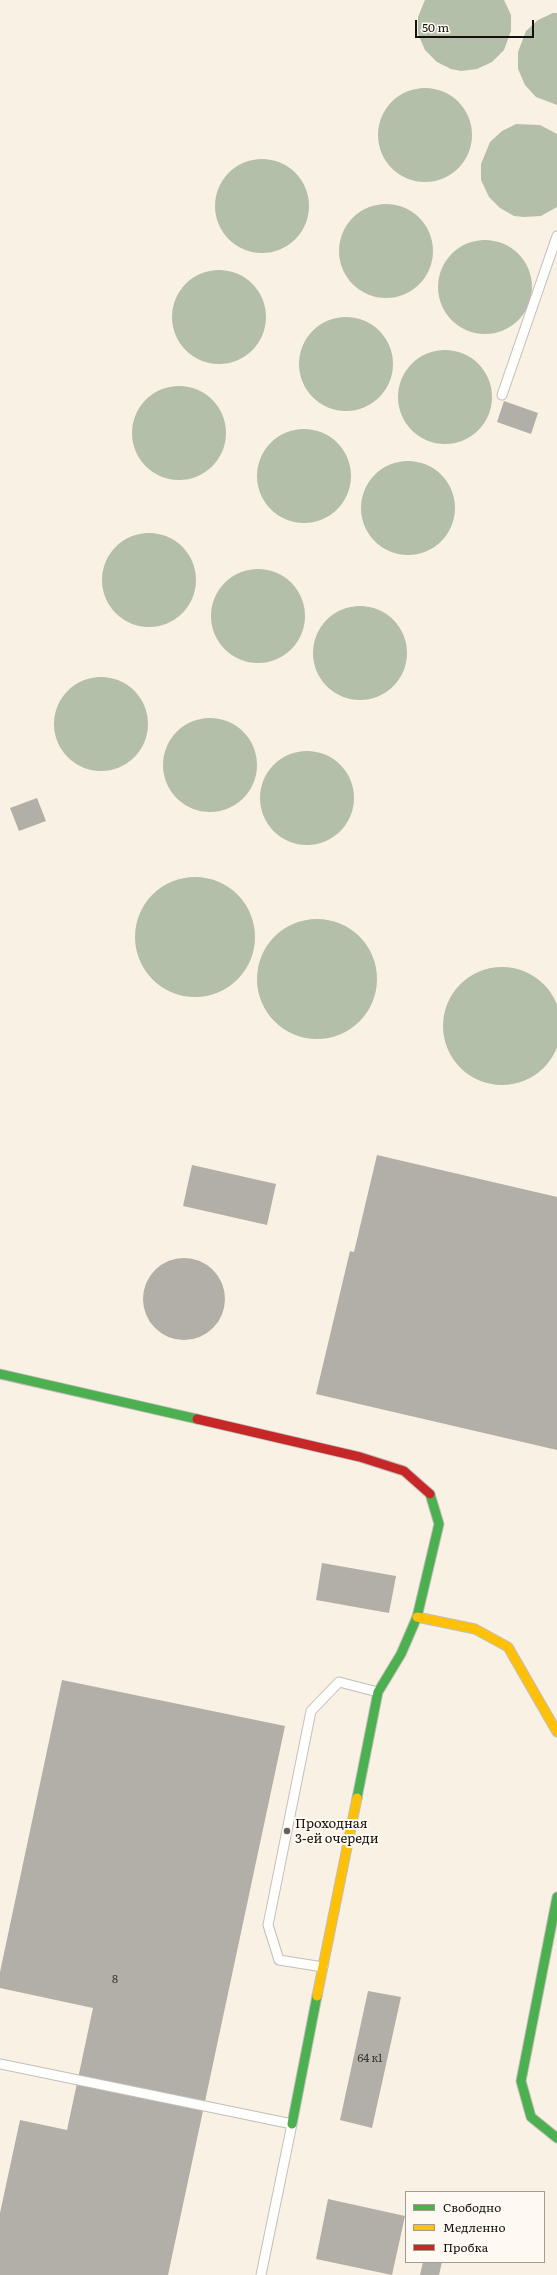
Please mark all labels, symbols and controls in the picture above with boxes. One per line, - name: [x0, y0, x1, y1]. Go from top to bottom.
- scale bar: [417, 12, 536, 38]
- text: 50 m: [422, 18, 449, 36]
- place label: Проходная 3-ей очереди: [295, 1816, 379, 1847]
- marker: Проходная 3-ей очереди: [282, 1826, 292, 1836]
- house number: 8: [112, 1973, 118, 1987]
- house number: 64 к1: [357, 2052, 383, 2066]
- legend: [405, 2191, 545, 2263]
- text: Свободно: [443, 2198, 501, 2216]
- text: Медленно: [443, 2218, 506, 2236]
- text: Пробка: [443, 2238, 488, 2256]

